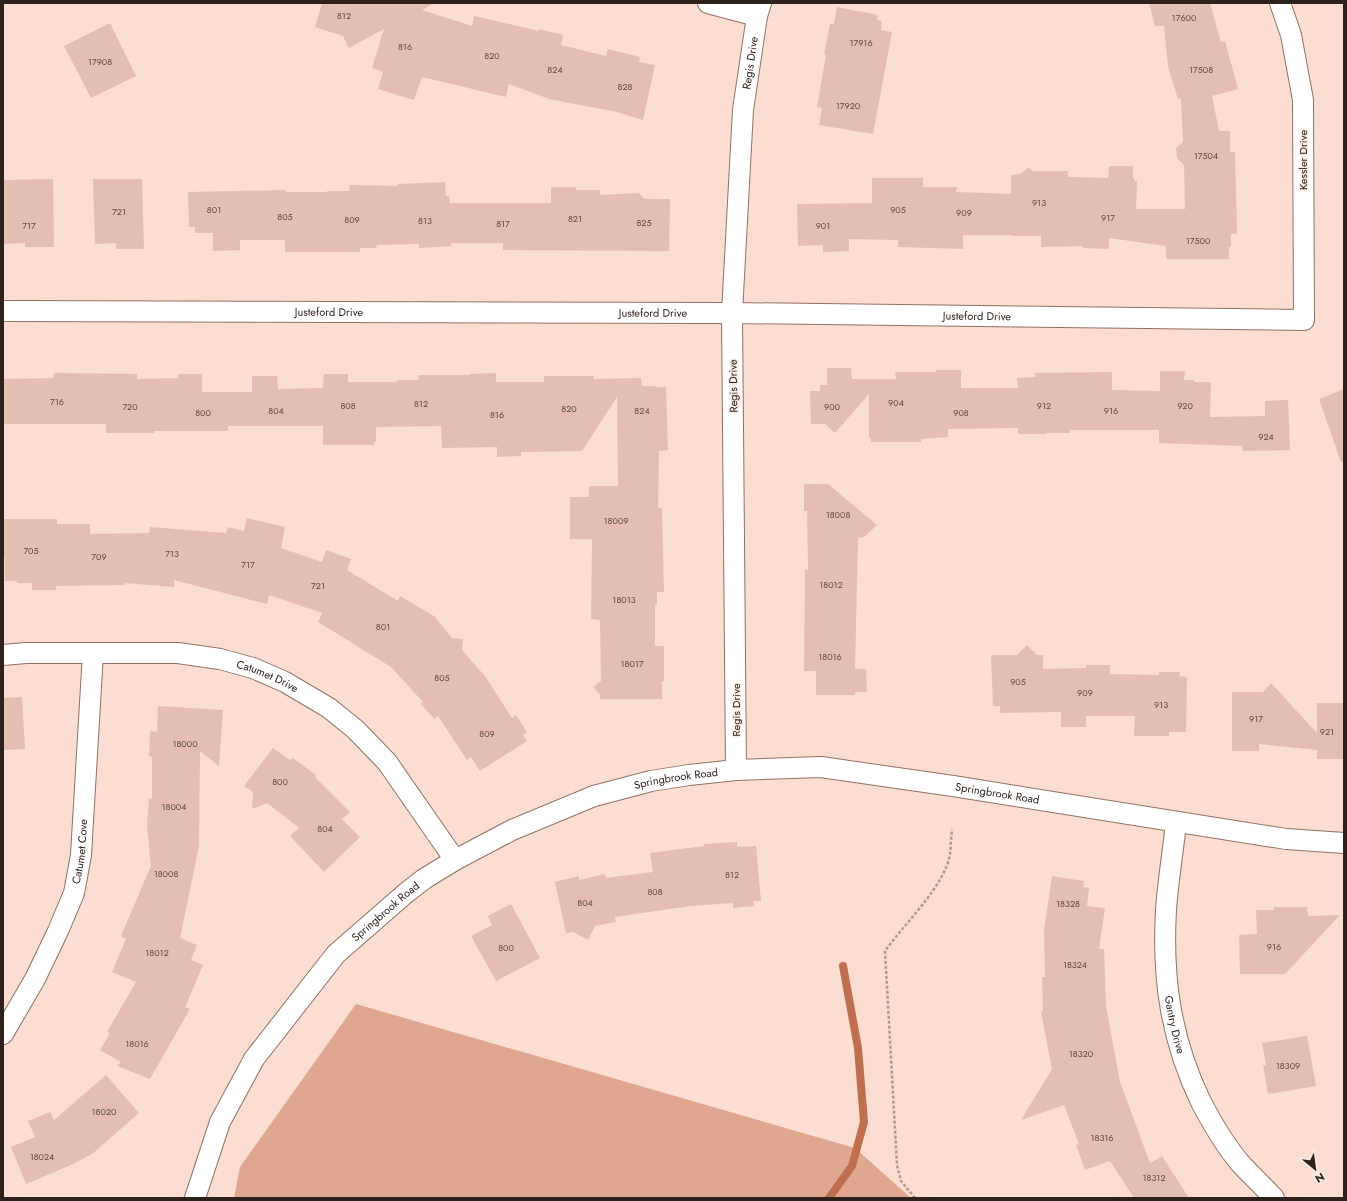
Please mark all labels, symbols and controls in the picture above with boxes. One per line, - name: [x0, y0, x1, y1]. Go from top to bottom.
- house number: 812: [337, 9, 351, 22]
- house number: 17600: [1172, 11, 1197, 24]
- street label: Regis Drive: [738, 35, 762, 90]
- house number: 17916: [849, 36, 873, 49]
- house number: 816: [398, 40, 412, 53]
- house number: 820: [484, 49, 500, 62]
- house number: 17908: [88, 55, 112, 68]
- house number: 824: [547, 63, 563, 76]
- house number: 17508: [1189, 63, 1213, 76]
- house number: 828: [618, 80, 633, 93]
- house number: 17920: [836, 99, 861, 112]
- street label: Kessler Drive: [1295, 130, 1311, 190]
- house number: 17504: [1194, 149, 1218, 162]
- house number: 913: [1032, 196, 1046, 209]
- house number: 801: [207, 203, 221, 216]
- house number: 905: [890, 203, 906, 216]
- house number: 721: [112, 205, 126, 218]
- house number: 909: [956, 206, 972, 219]
- house number: 805: [277, 210, 293, 223]
- house number: 917: [1101, 211, 1115, 224]
- house number: 821: [568, 212, 582, 225]
- house number: 809: [344, 213, 360, 226]
- house number: 813: [418, 214, 432, 227]
- house number: 825: [636, 216, 652, 229]
- house number: 817: [496, 217, 510, 230]
- house number: 717: [22, 219, 36, 232]
- house number: 901: [816, 219, 830, 232]
- house number: 17500: [1186, 234, 1211, 247]
- street label: Justeford Drive: [293, 304, 363, 320]
- street label: Justeford Drive: [617, 305, 687, 321]
- street label: Justeford Drive: [941, 308, 1012, 324]
- street label: Regis Drive: [725, 359, 741, 413]
- house number: 716: [50, 395, 64, 408]
- house number: 904: [888, 396, 904, 409]
- house number: 812: [414, 397, 428, 410]
- house number: 808: [340, 399, 356, 412]
- house number: 912: [1037, 399, 1051, 412]
- house number: 920: [1177, 399, 1193, 412]
- house number: 720: [122, 400, 138, 413]
- house number: 900: [824, 400, 841, 413]
- house number: 820: [561, 402, 577, 415]
- house number: 804: [268, 404, 284, 417]
- house number: 824: [634, 404, 650, 417]
- house number: 916: [1104, 404, 1118, 417]
- house number: 800: [195, 406, 211, 419]
- house number: 908: [953, 406, 969, 419]
- house number: 816: [490, 408, 504, 421]
- house number: 924: [1258, 430, 1274, 443]
- house number: 18008: [826, 508, 850, 521]
- house number: 18009: [604, 514, 628, 527]
- house number: 705: [23, 544, 39, 557]
- house number: 713: [165, 547, 179, 560]
- house number: 709: [91, 550, 107, 563]
- house number: 717: [241, 558, 255, 571]
- house number: 18012: [819, 578, 843, 591]
- house number: 721: [311, 579, 325, 592]
- house number: 18013: [612, 593, 636, 606]
- house number: 801: [376, 620, 390, 633]
- house number: 18016: [818, 650, 842, 663]
- street label: Catumet Drive: [235, 656, 302, 696]
- house number: 18017: [620, 657, 644, 670]
- house number: 805: [434, 671, 450, 684]
- house number: 905: [1010, 675, 1026, 688]
- street label: Regis Drive: [728, 683, 744, 737]
- house number: 909: [1077, 686, 1093, 699]
- house number: 913: [1154, 698, 1168, 711]
- house number: 917: [1249, 712, 1263, 725]
- house number: 921: [1320, 725, 1334, 738]
- house number: 809: [479, 727, 495, 740]
- house number: 18000: [172, 737, 198, 750]
- street label: Springbrook Road: [632, 764, 719, 793]
- house number: 800: [272, 775, 288, 788]
- street label: Springbrook Road: [954, 778, 1041, 808]
- house number: 18004: [161, 800, 187, 813]
- street label: Catumet Cove: [68, 818, 91, 885]
- house number: 804: [317, 822, 333, 835]
- house number: 18008: [154, 867, 178, 880]
- house number: 812: [725, 868, 739, 881]
- street label: Springbrook Road: [348, 878, 423, 945]
- house number: 808: [647, 885, 663, 898]
- house number: 804: [577, 896, 593, 909]
- house number: 18328: [1056, 897, 1080, 910]
- house number: 916: [1267, 940, 1281, 953]
- house number: 800: [498, 941, 514, 954]
- house number: 18012: [145, 946, 169, 959]
- house number: 18324: [1063, 958, 1087, 971]
- street label: Gantry Drive: [1161, 995, 1189, 1056]
- house number: 18016: [125, 1037, 149, 1050]
- house number: 18320: [1069, 1047, 1094, 1060]
- house number: 18309: [1276, 1059, 1300, 1072]
- house number: 18020: [92, 1105, 117, 1118]
- house number: 18316: [1090, 1131, 1114, 1144]
- north arrow: [1295, 1149, 1335, 1189]
- house number: 18024: [30, 1150, 54, 1163]
- text: N: [1312, 1169, 1328, 1187]
- house number: 18312: [1142, 1171, 1166, 1184]

